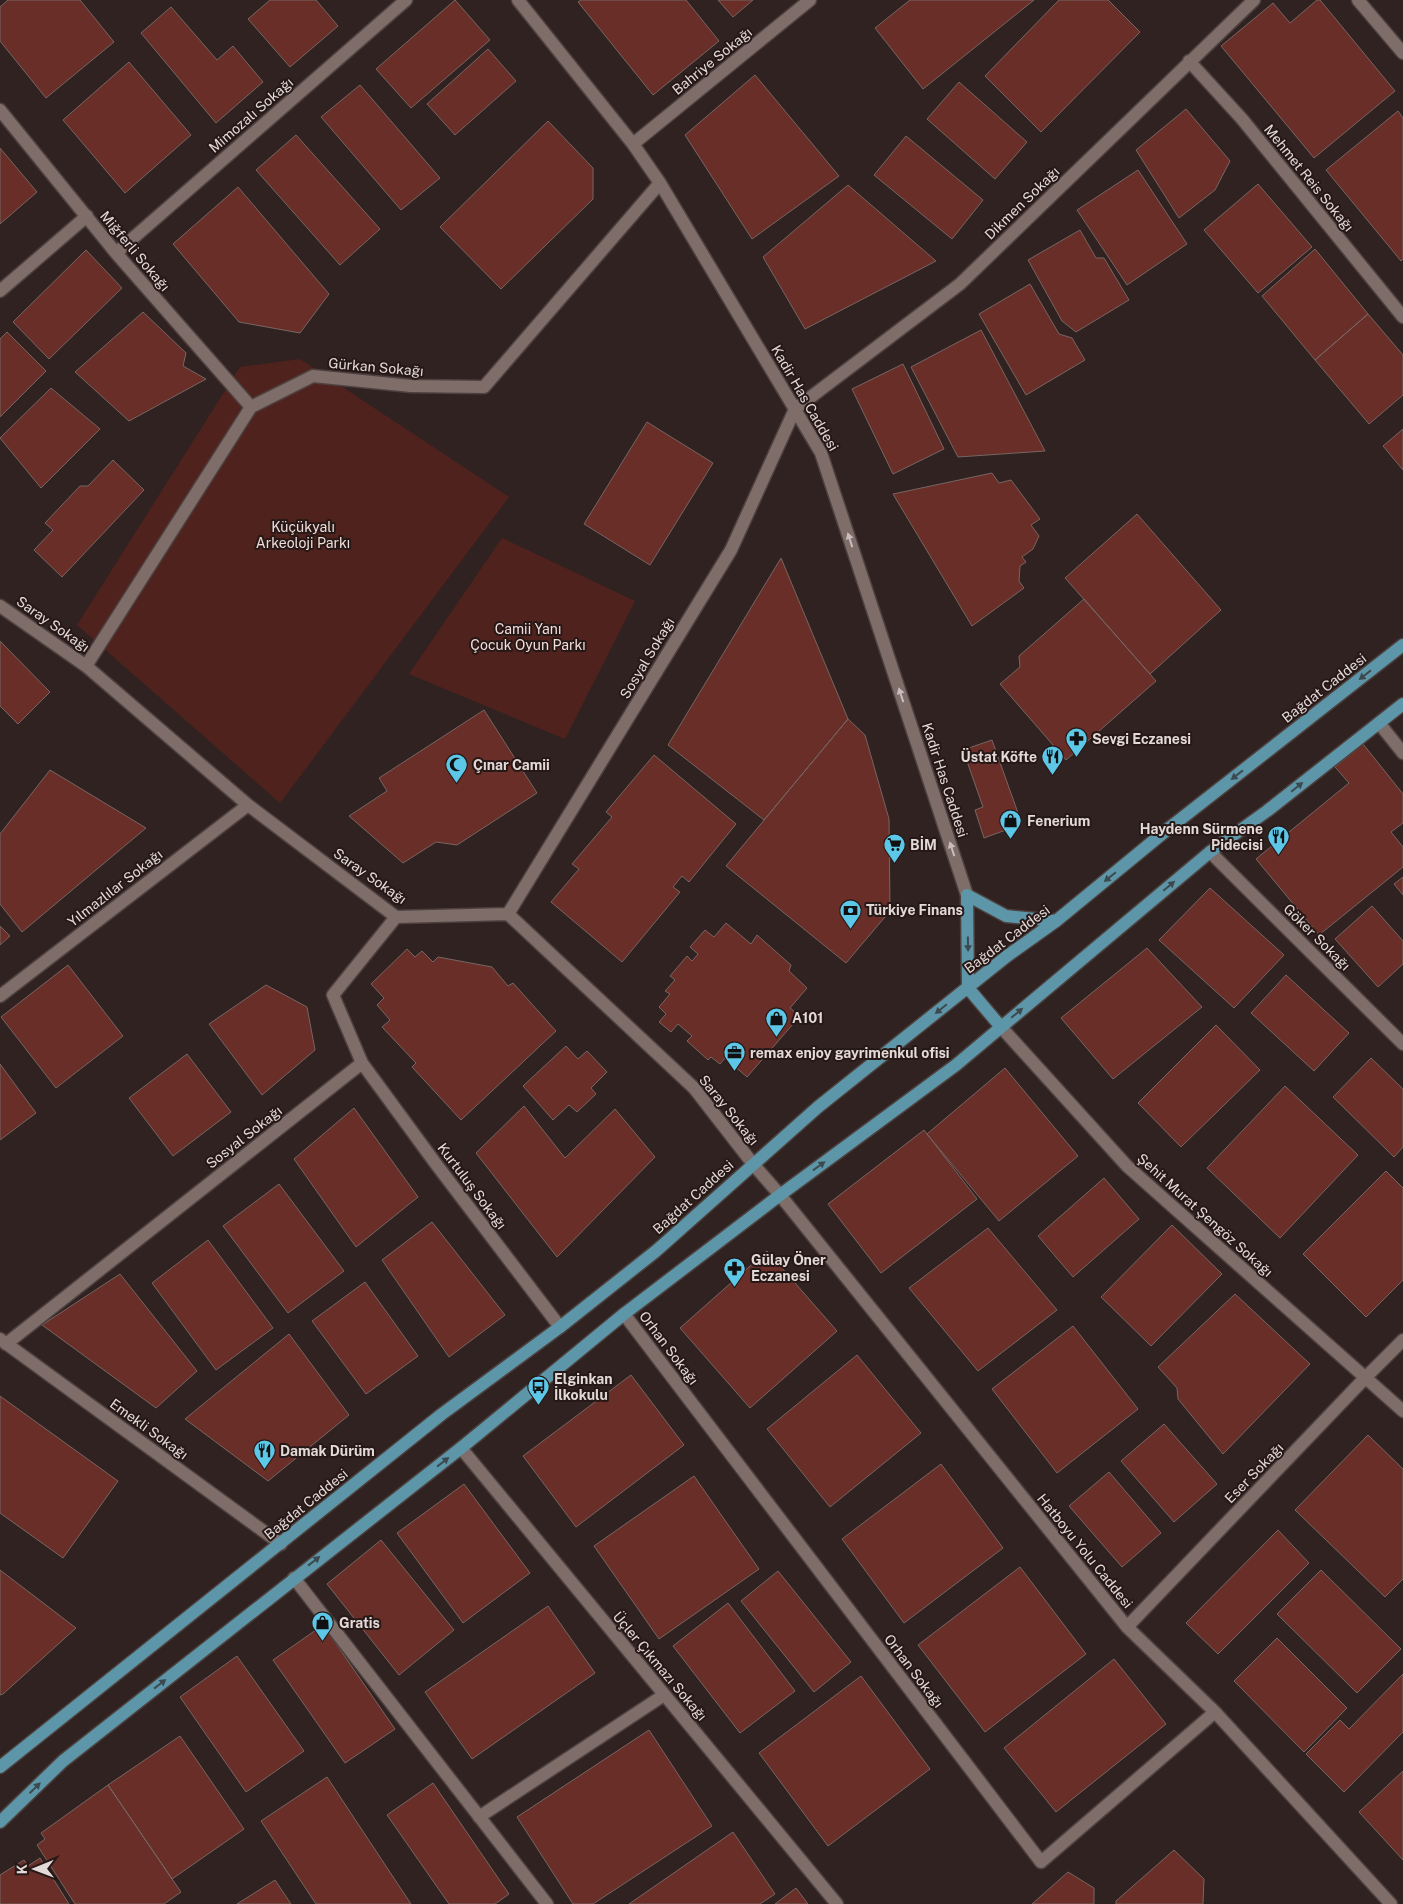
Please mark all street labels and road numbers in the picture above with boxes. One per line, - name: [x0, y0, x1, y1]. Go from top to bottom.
- street label: Bahriye Sokağı: [669, 24, 755, 98]
- street label: Mimozalı Sokağı: [206, 74, 296, 156]
- street label: Mehmet Reis Sokağı: [1261, 121, 1357, 235]
- street label: Dikmen Sokağı: [981, 163, 1063, 243]
- street label: Miğferli Sokağı: [97, 208, 173, 294]
- street label: Kadir Has Caddesi: [768, 342, 842, 454]
- street label: Gürkan Sokağı: [328, 355, 424, 379]
- street label: Saray Sokağı: [13, 593, 93, 655]
- street label: Sosyal Sokağı: [616, 615, 678, 701]
- street label: Bağdat Caddesi: [1279, 650, 1369, 726]
- street label: Kadir Has Caddesi: [919, 721, 971, 839]
- street label: Saray Sokağı: [330, 845, 410, 907]
- street label: Yılmazlılar Sokağı: [64, 846, 166, 930]
- street label: Göker Sokağı: [1280, 900, 1354, 974]
- street label: Bağdat Caddesi: [961, 902, 1053, 976]
- street label: Saray Sokağı: [696, 1072, 762, 1148]
- street label: Sosyal Sokağı: [203, 1102, 285, 1172]
- street label: Kurtuluş Sokağı: [434, 1140, 510, 1232]
- street label: Şehit Murat Şengöz Sokağı: [1134, 1150, 1276, 1280]
- street label: Bağdat Caddesi: [649, 1157, 737, 1237]
- street label: Orhan Sokağı: [636, 1308, 702, 1388]
- street label: Emekli Sokağı: [107, 1395, 191, 1463]
- street label: Eser Sokağı: [1221, 1440, 1287, 1506]
- street label: Bağdat Caddesi: [261, 1465, 351, 1543]
- street label: Hatboyu Yolu Caddesi: [1034, 1491, 1136, 1611]
- street label: Üçler Çıkmazı Sokağı: [610, 1607, 712, 1724]
- street label: Orhan Sokağı: [881, 1631, 947, 1711]

